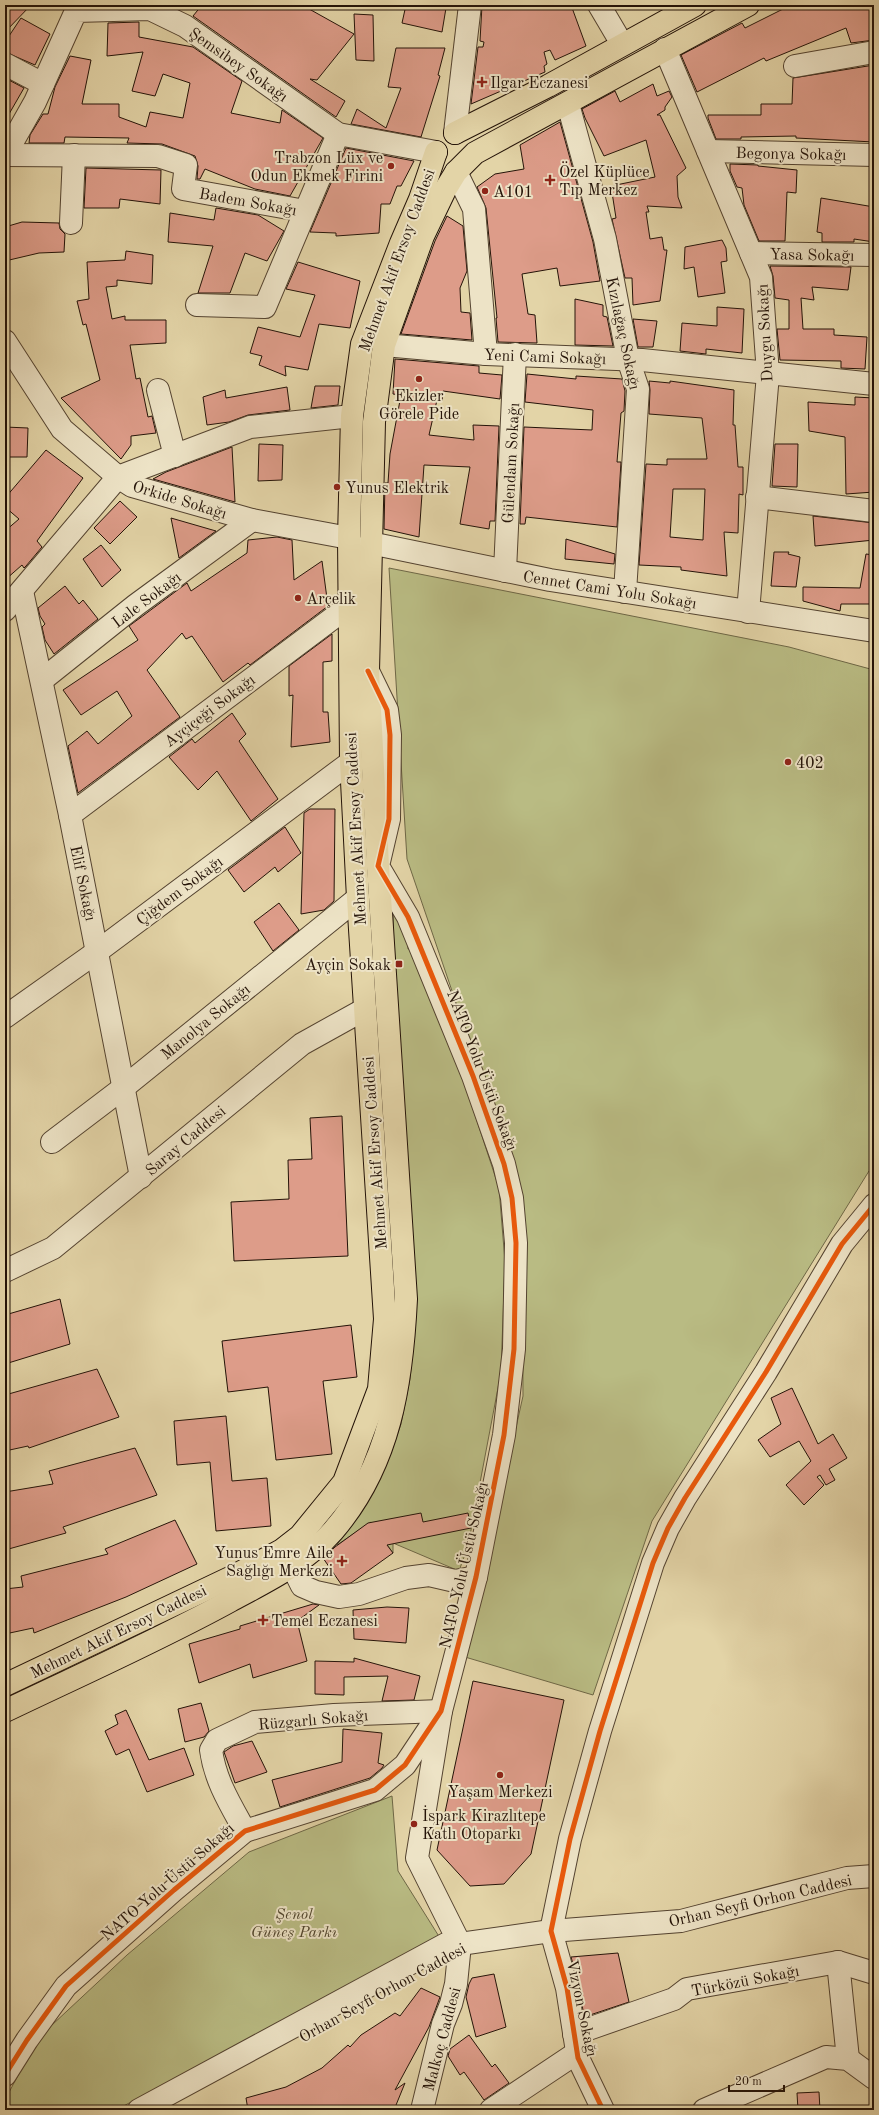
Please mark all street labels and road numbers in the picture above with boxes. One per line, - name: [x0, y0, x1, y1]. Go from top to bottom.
- street label: Şemsibey Sokağı: [185, 26, 290, 106]
- street label: Begonya Sokağı: [735, 146, 847, 164]
- street label: Mehmet Akif Ersoy Caddesi: [357, 167, 439, 354]
- street label: Badem Sokağı: [198, 187, 298, 219]
- street label: Yasa Sokağı: [769, 247, 855, 265]
- street label: Kızılağaç Sokağı: [602, 275, 642, 391]
- street label: Duygu Sokağı: [755, 283, 777, 382]
- street label: Yeni Cami Sokağı: [483, 348, 606, 368]
- street label: Gülendam Sokağı: [501, 402, 523, 524]
- street label: Orkide Sokağı: [130, 479, 228, 523]
- street label: Cennet Cami Yolu Sokağı: [522, 569, 698, 613]
- street label: Lale Sokağı: [110, 570, 185, 632]
- street label: Ayçiçeği Sokağı: [162, 672, 259, 751]
- street label: Mehmet Akif Ersoy Caddesi: [344, 732, 370, 926]
- street label: Elif Sokağı: [66, 844, 98, 922]
- street label: Çiğdem Sokağı: [134, 854, 226, 929]
- street label: Manolya Sokağı: [159, 982, 254, 1063]
- street label: NATO Yolu Üstü Sokağı: [443, 987, 523, 1153]
- street label: Mehmet Akif Ersoy Caddesi: [361, 1056, 391, 1250]
- street label: Saray Caddesi: [143, 1104, 229, 1179]
- street label: NATO Yolu Üstü Sokağı: [434, 1480, 492, 1650]
- street label: Mehmet Akif Ersoy Caddesi: [28, 1583, 209, 1682]
- street label: Rüzgarlı Sokağı: [258, 1708, 369, 1734]
- street label: NATO Yolu Üstü Sokağı: [96, 1817, 238, 1945]
- street label: Orhan Seyfi Orhon Caddesi: [667, 1873, 854, 1931]
- street label: Orhan Seyfi Orhon Caddesi: [297, 1941, 469, 2046]
- street label: Vizyon Sokağı: [563, 1958, 599, 2058]
- street label: Türközü Sokağı: [690, 1964, 801, 2000]
- street label: Malkoç Caddesi: [421, 1986, 465, 2093]

